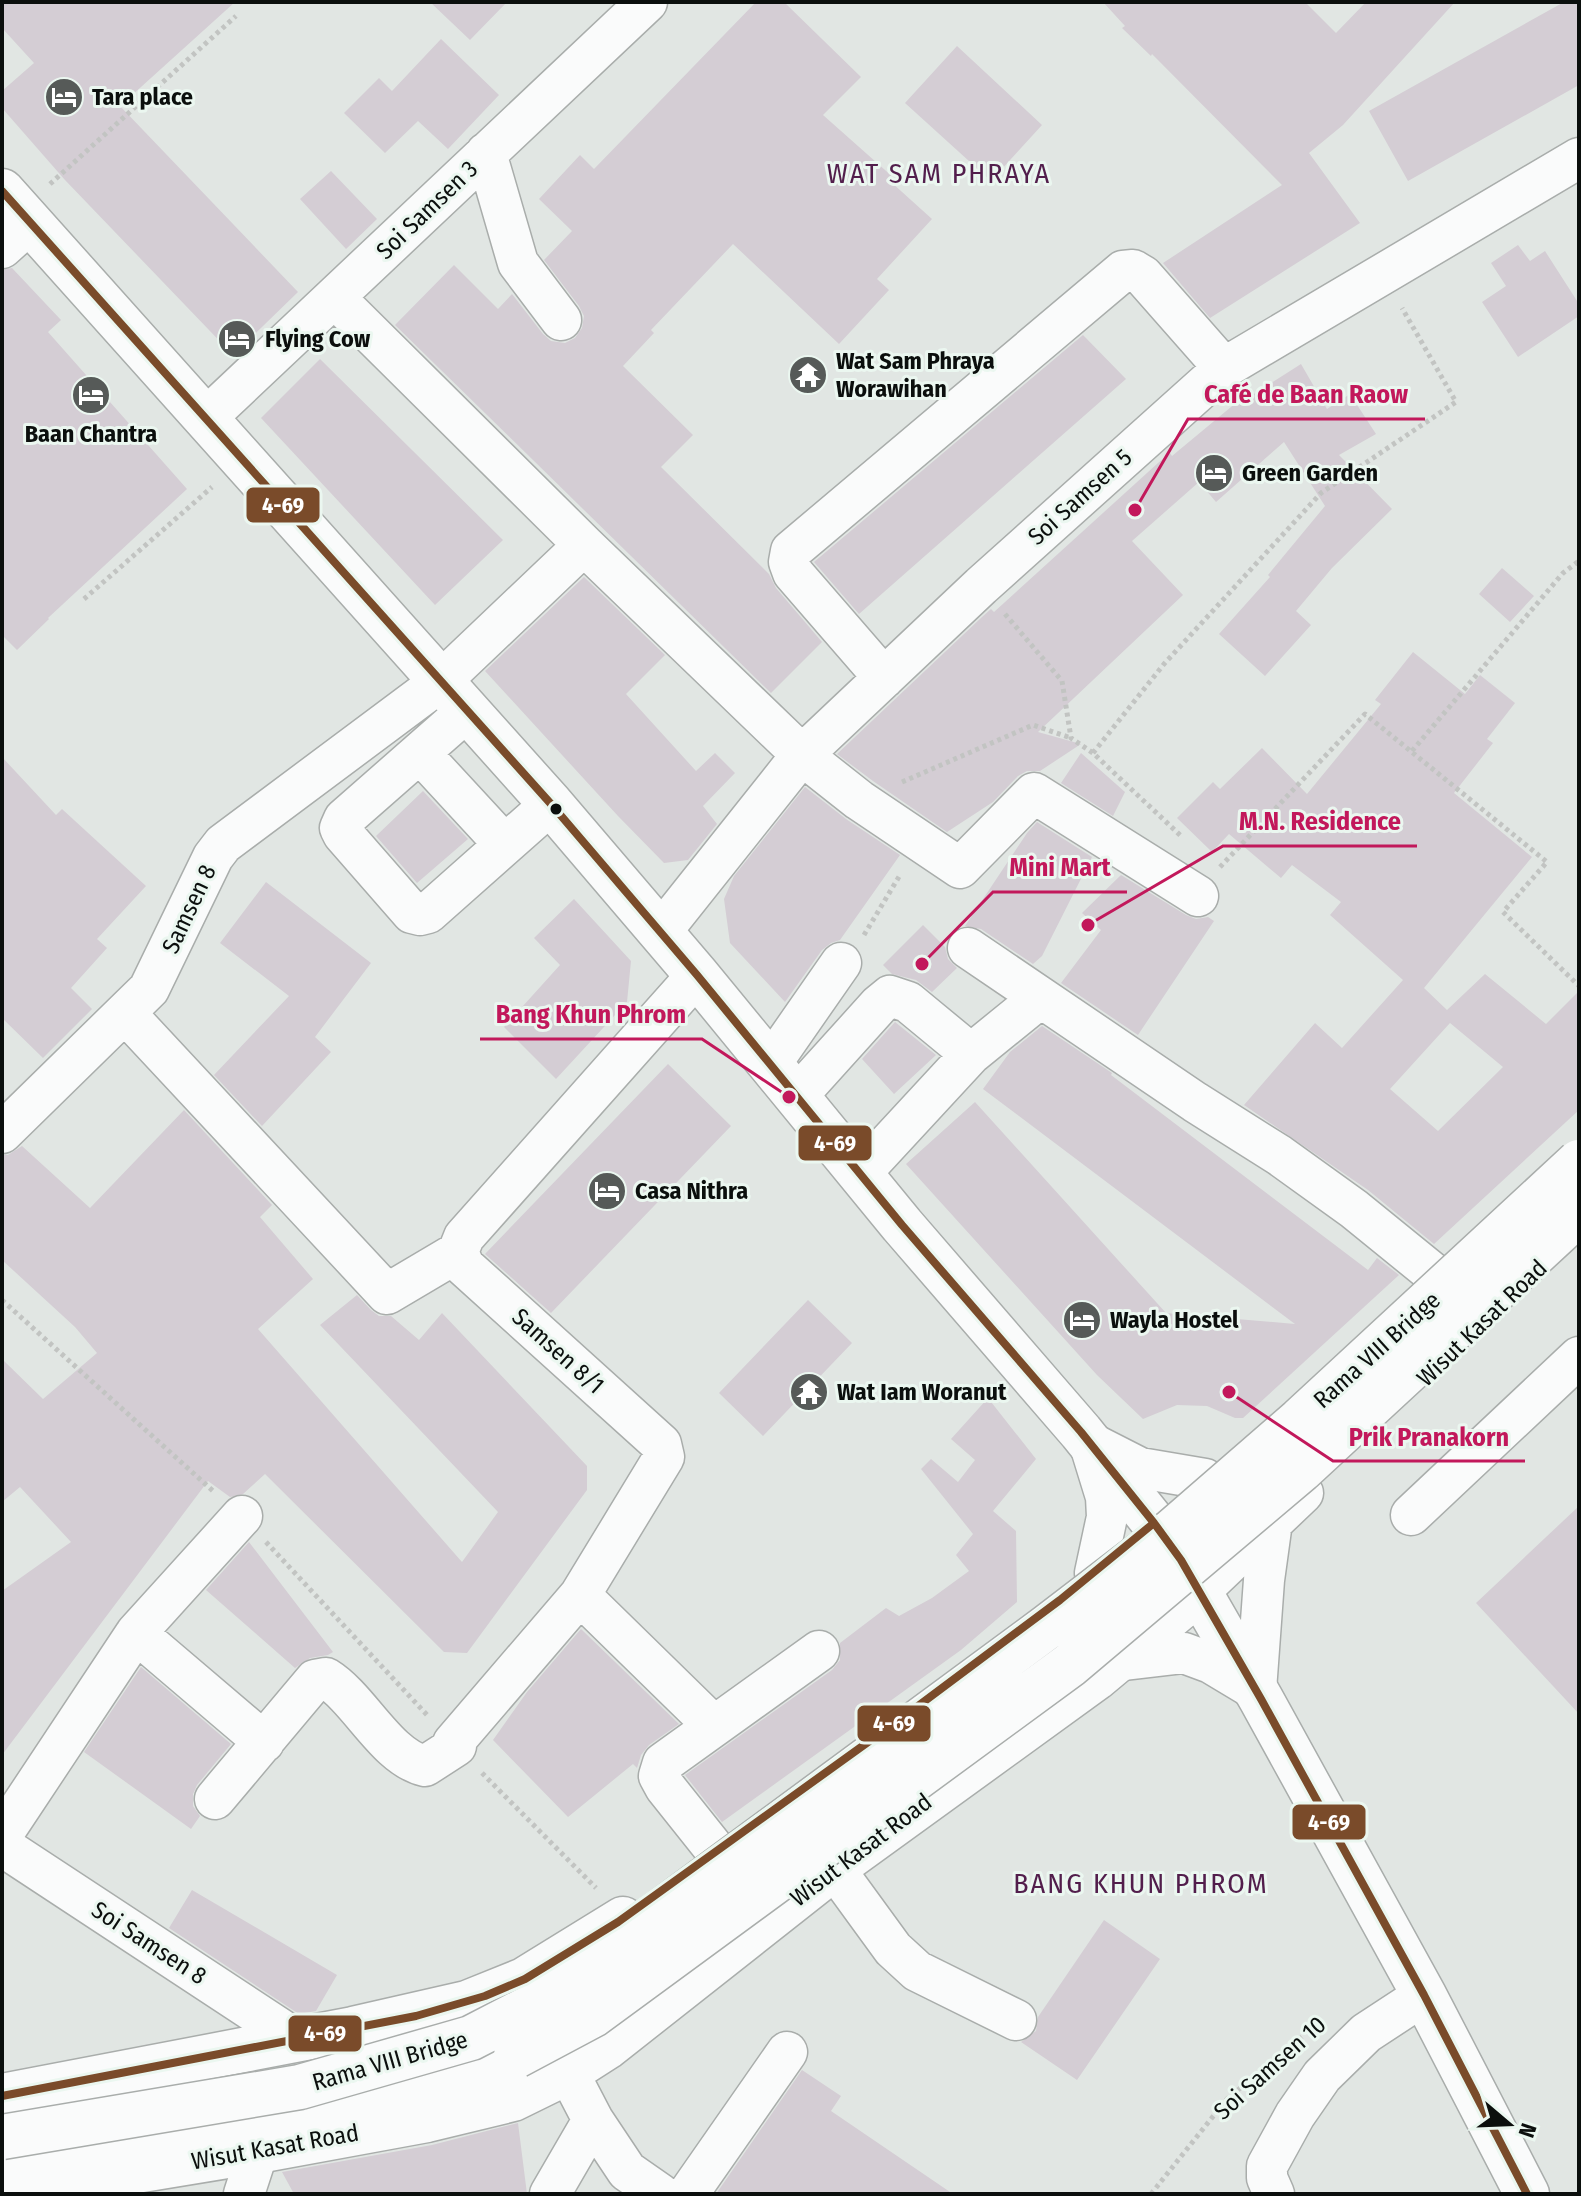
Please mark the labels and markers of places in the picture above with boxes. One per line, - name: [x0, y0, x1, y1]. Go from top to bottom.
- hotel icon: Tara place: [43, 76, 85, 118]
- place label: Tara place: [92, 83, 193, 111]
- hotel icon: Flying Cow: [216, 318, 258, 360]
- place label: Flying Cow: [265, 325, 371, 353]
- place label: Wat Sam Phraya Worawihan: [836, 347, 995, 403]
- temple icon: Wat Sam Phraya Worawihan: [787, 354, 829, 396]
- callout: Café de Baan Raow: [1188, 369, 1425, 419]
- hotel icon: Baan Chantra: [70, 374, 112, 416]
- place label: Baan Chantra: [25, 420, 157, 448]
- hotel icon: Green Garden: [1193, 452, 1235, 494]
- place label: Green Garden: [1242, 459, 1378, 487]
- callout: M.N. Residence: [1223, 796, 1417, 846]
- unlabelled marker: [548, 801, 564, 817]
- callout: Mini Mart: [993, 842, 1127, 892]
- callout: Bang Khun Phrom: [480, 989, 702, 1039]
- hotel icon: Casa Nithra: [586, 1170, 628, 1212]
- place label: Casa Nithra: [635, 1177, 748, 1205]
- hotel icon: Wayla Hostel: [1061, 1299, 1103, 1341]
- place label: Wayla Hostel: [1110, 1306, 1239, 1334]
- temple icon: Wat Iam Woranut: [788, 1371, 830, 1413]
- place label: Wat Iam Woranut: [837, 1378, 1007, 1406]
- callout: Prik Pranakorn: [1333, 1411, 1525, 1461]

